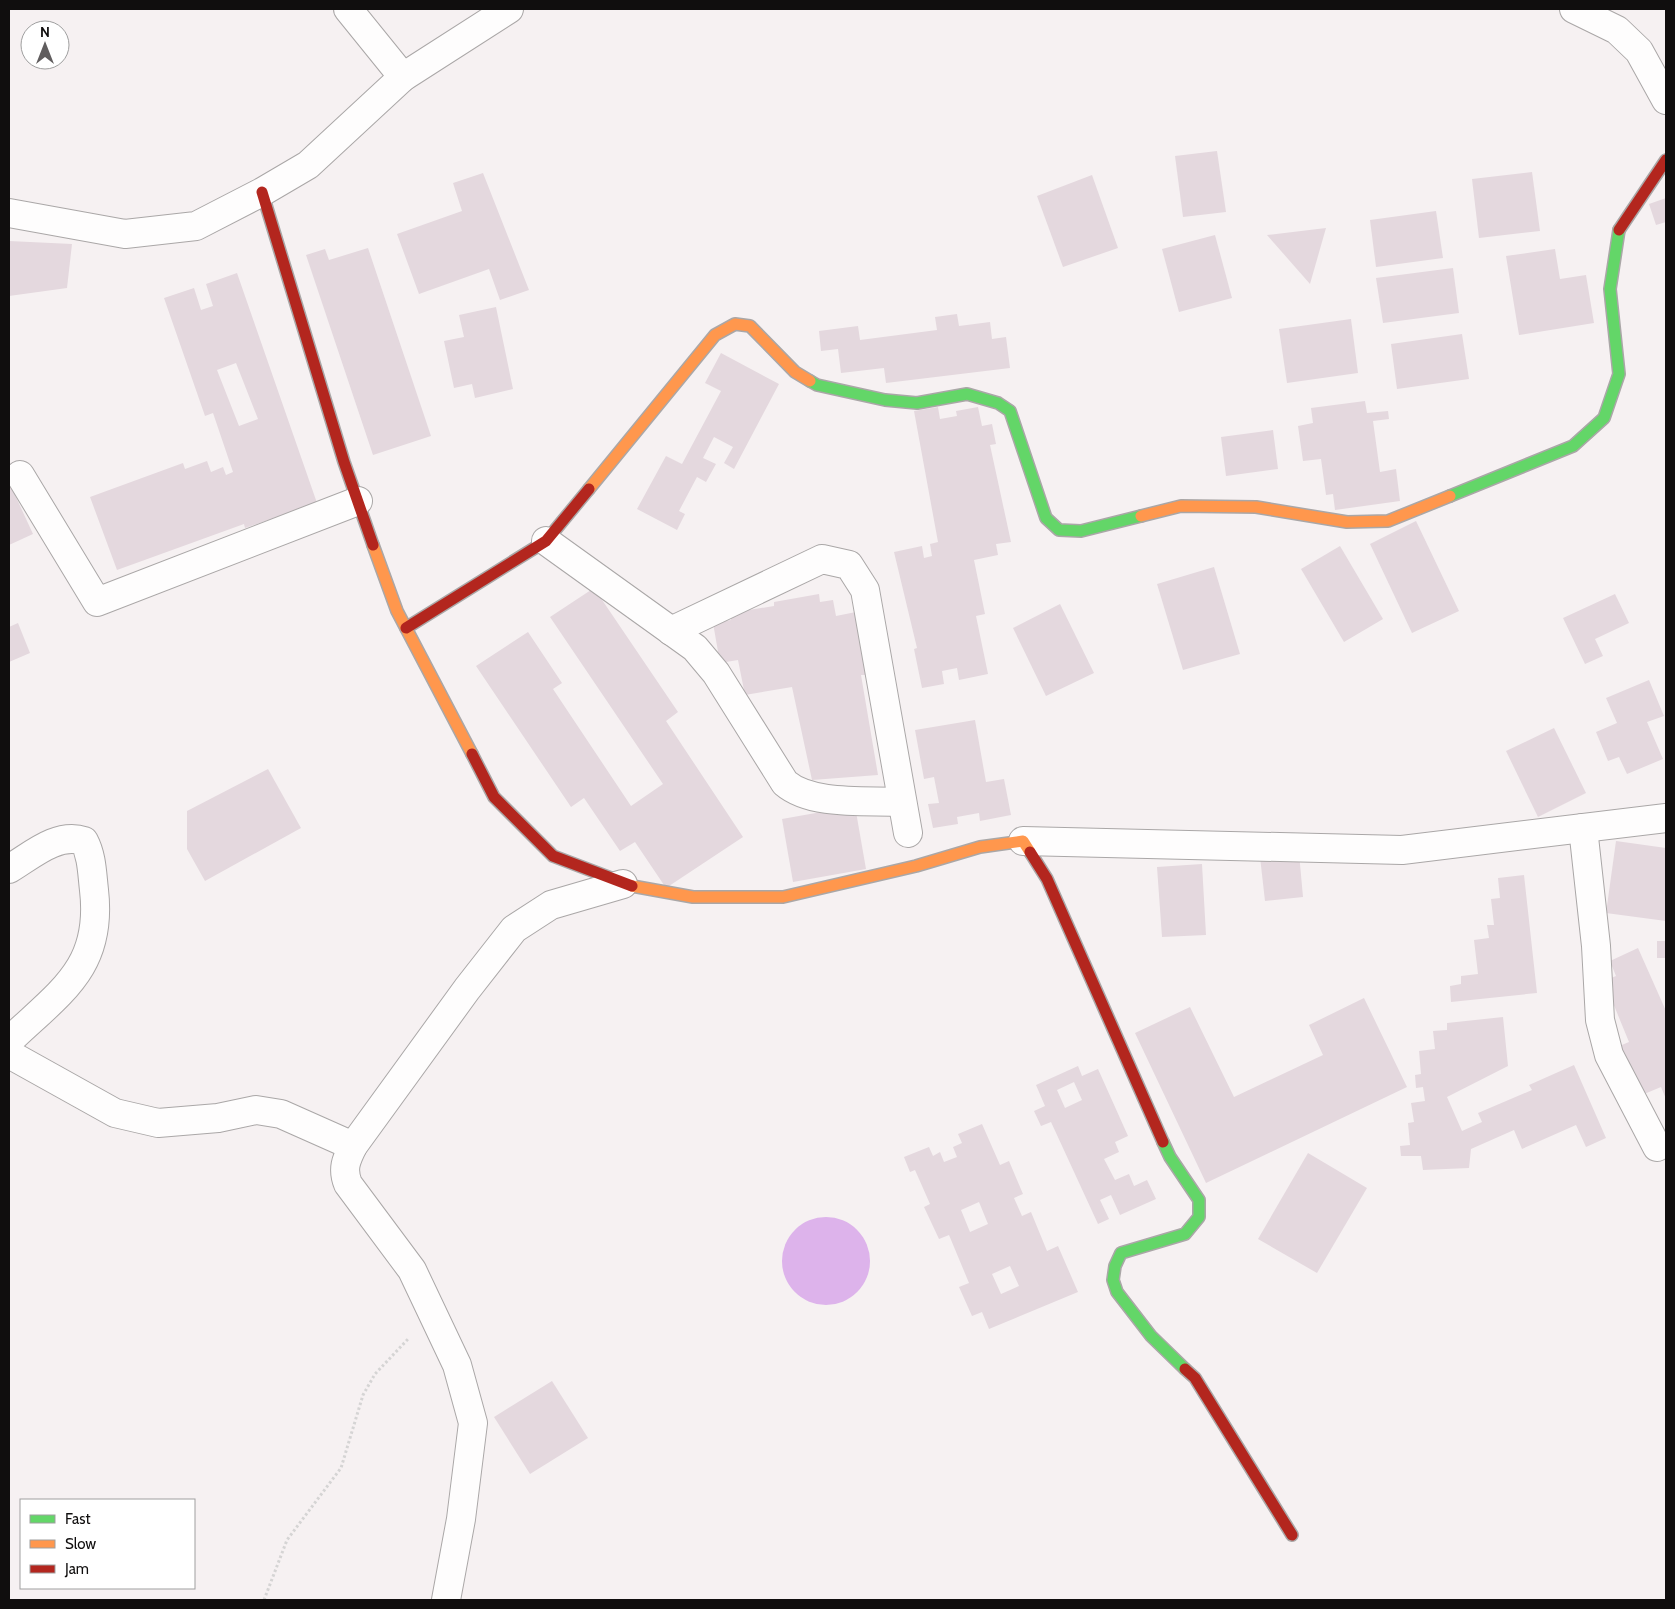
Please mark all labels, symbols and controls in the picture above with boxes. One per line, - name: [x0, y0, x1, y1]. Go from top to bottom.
- north arrow: [20, 20, 70, 70]
- text: N: [40, 23, 50, 41]
- legend: [20, 1499, 195, 1589]
- text: Fast: [65, 1510, 90, 1528]
- text: Slow: [65, 1535, 96, 1553]
- text: Jam: [64, 1560, 89, 1578]

